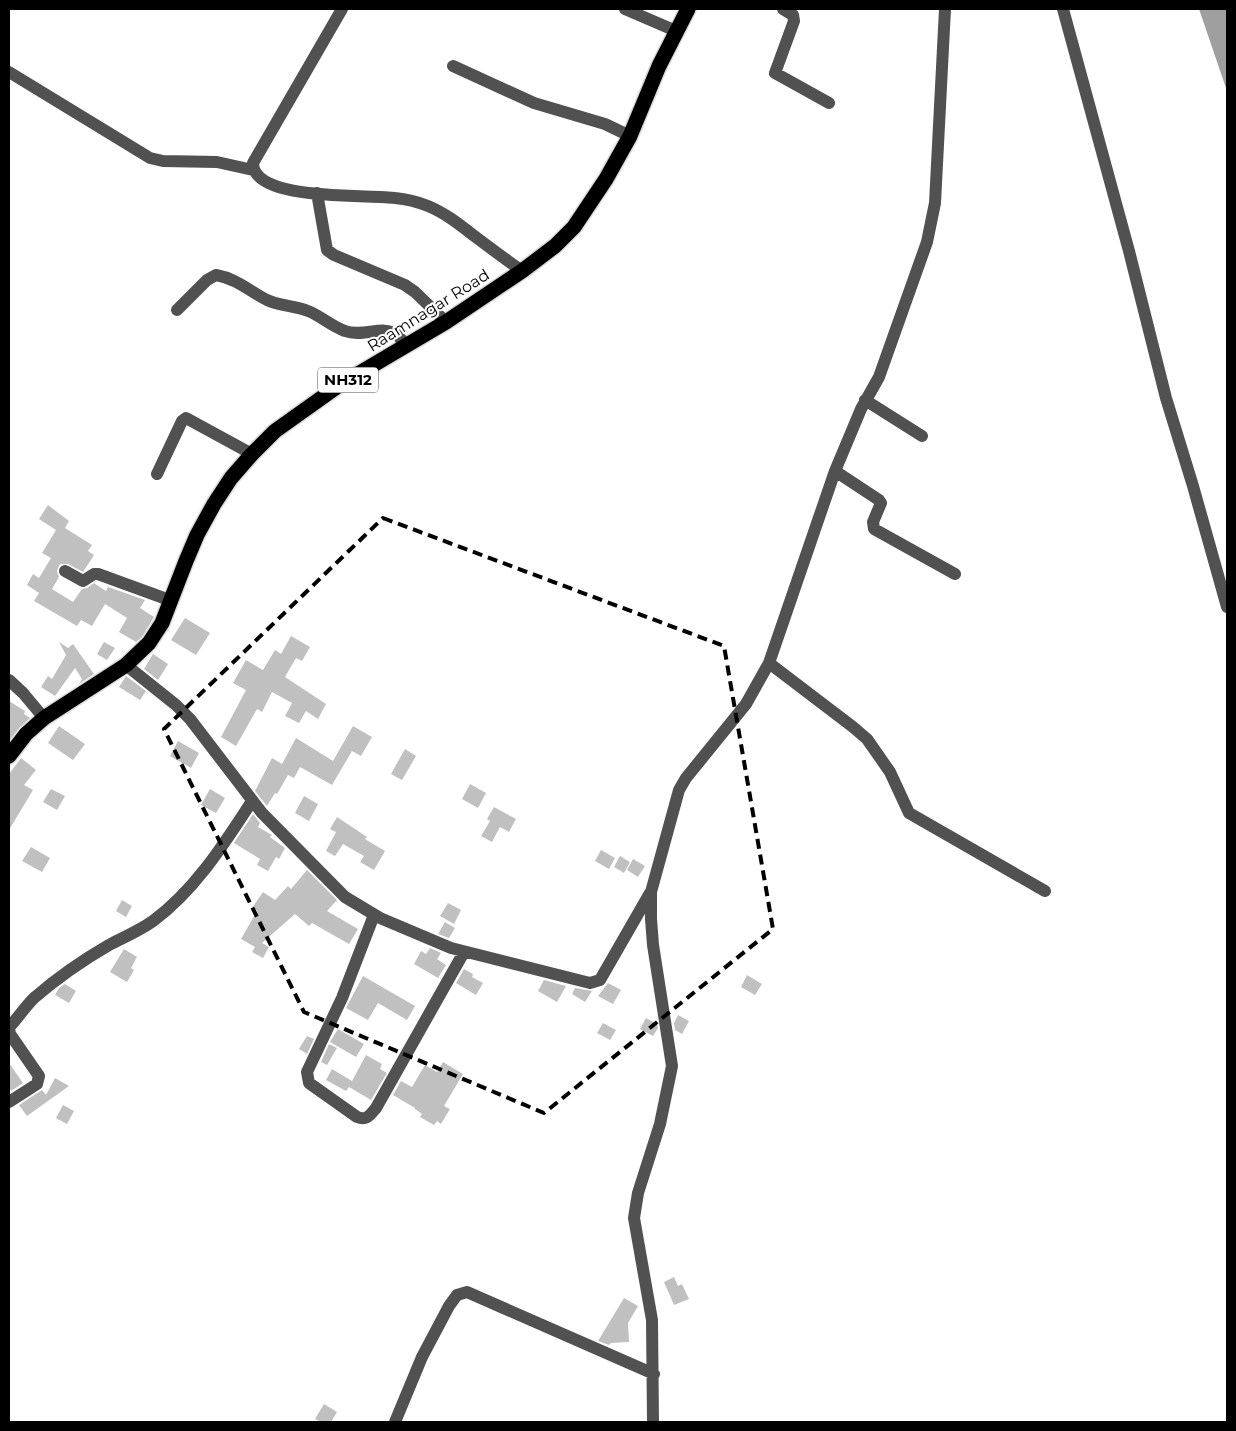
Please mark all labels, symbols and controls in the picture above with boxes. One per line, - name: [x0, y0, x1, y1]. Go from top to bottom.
- street label: Raamnagar Road: [364, 265, 493, 356]
- road number: NH312: [318, 368, 378, 392]

